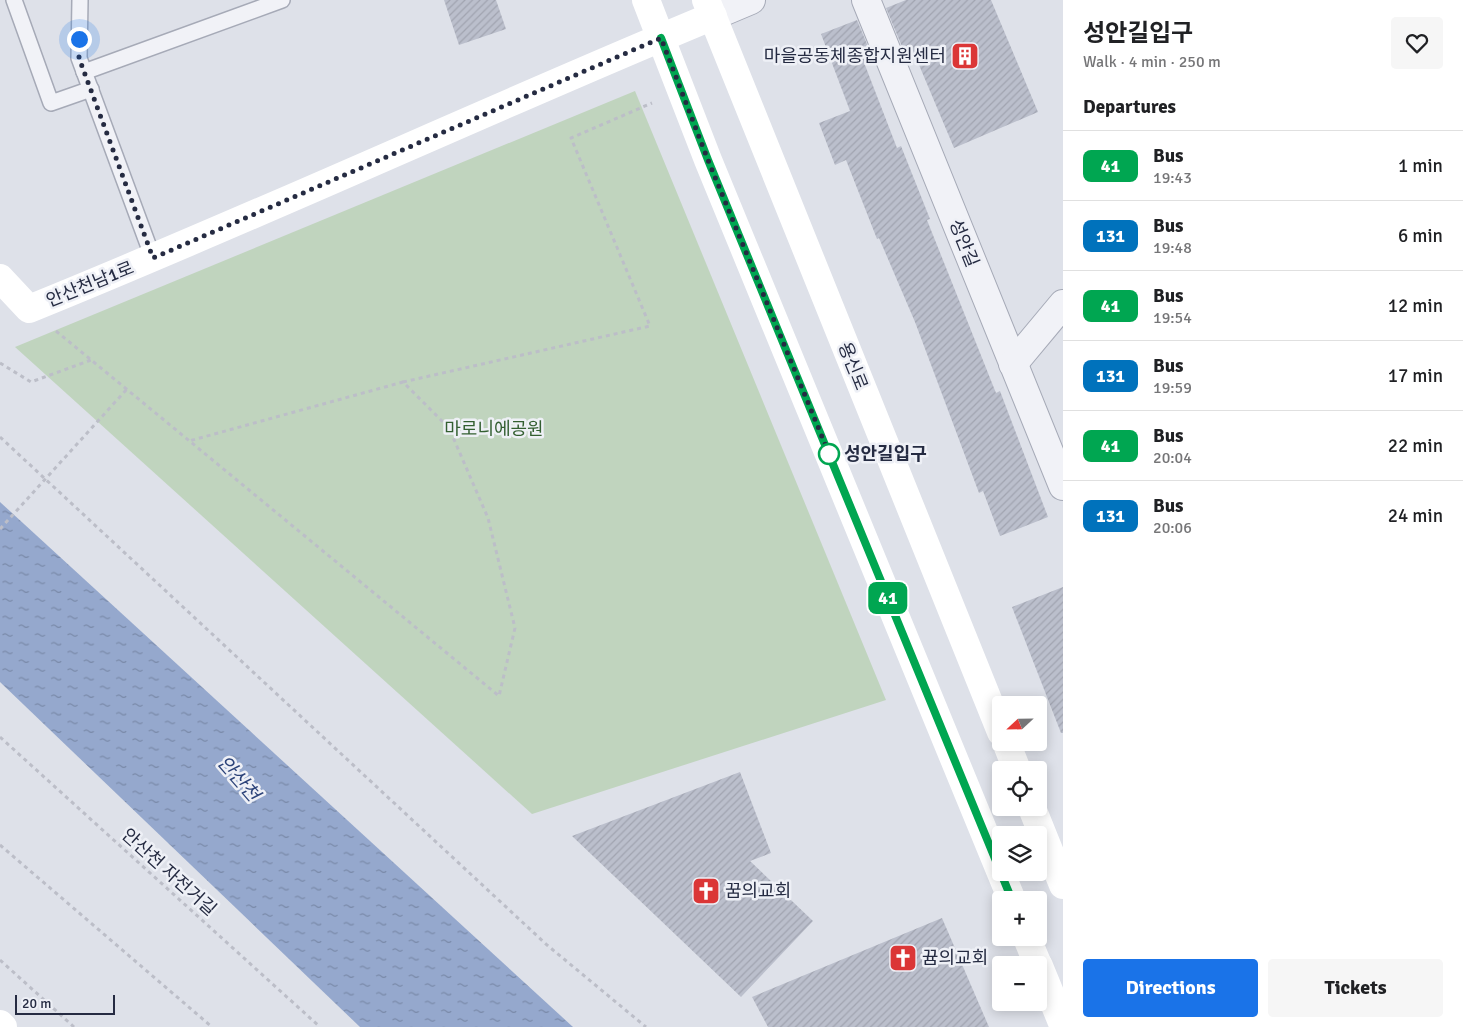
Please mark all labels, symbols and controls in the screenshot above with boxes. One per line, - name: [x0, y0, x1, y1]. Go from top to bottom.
- button: heart: [1391, 17, 1443, 69]
- text: 성안길입구: [1083, 18, 1193, 48]
- your location: [67, 27, 92, 52]
- building icon: 마을공동체종합지원센터: [950, 41, 980, 71]
- place label: 마을공동체종합지원센터: [764, 45, 946, 67]
- text: Walk · 4 min · 250 m: [1083, 52, 1221, 72]
- text: Departures: [1083, 95, 1176, 119]
- text: Bus: [1153, 144, 1184, 168]
- text: 1 min: [1398, 154, 1443, 178]
- text: 41: [1101, 155, 1120, 177]
- text: 19:43: [1153, 168, 1192, 188]
- text: Bus: [1153, 214, 1184, 238]
- street label: 성안길: [944, 216, 984, 270]
- text: 6 min: [1398, 224, 1443, 248]
- text: 131: [1096, 225, 1125, 247]
- text: 19:48: [1153, 238, 1192, 258]
- street label: 안산천남1로: [43, 256, 137, 312]
- text: Bus: [1153, 284, 1184, 308]
- text: 12 min: [1388, 294, 1443, 318]
- text: 41: [1101, 295, 1120, 317]
- text: 19:54: [1153, 308, 1192, 328]
- street label: 용신로: [833, 339, 873, 393]
- text: Bus: [1153, 354, 1184, 378]
- text: 17 min: [1388, 364, 1443, 388]
- text: 131: [1096, 365, 1125, 387]
- text: 19:59: [1153, 378, 1192, 398]
- park label: 마로니에공원: [444, 418, 544, 440]
- text: Bus: [1153, 424, 1184, 448]
- text: 22 min: [1388, 434, 1443, 458]
- text: 41: [1101, 435, 1120, 457]
- marker: 성안길입구: [818, 443, 840, 465]
- place label: 성안길입구: [844, 443, 927, 465]
- text: 20:04: [1153, 448, 1192, 468]
- text: Bus: [1153, 494, 1184, 518]
- text: 24 min: [1388, 504, 1443, 528]
- text: 131: [1096, 505, 1125, 527]
- text: 20:06: [1153, 518, 1192, 538]
- line badge: 41: [866, 582, 910, 614]
- text: 41: [878, 587, 898, 609]
- north arrow: [992, 696, 1048, 751]
- map controls: [992, 696, 1047, 1011]
- water label: 안산천: [212, 751, 265, 807]
- button: locate: [992, 761, 1047, 816]
- street label: 안산천 자전거길: [117, 824, 221, 920]
- button: layers: [992, 826, 1047, 881]
- church icon: 꿈의교회: [691, 876, 721, 906]
- place label: 꿈의교회: [725, 880, 791, 902]
- button: +: [992, 891, 1047, 946]
- church icon: 뀸의교회: [888, 943, 918, 973]
- place label: 뀸의교회: [922, 947, 988, 969]
- button: −: [992, 956, 1047, 1011]
- button: Directions: [1083, 959, 1258, 1017]
- button: Tickets: [1268, 959, 1443, 1017]
- scale bar: [15, 992, 115, 1015]
- text: 20 m: [22, 995, 51, 1012]

